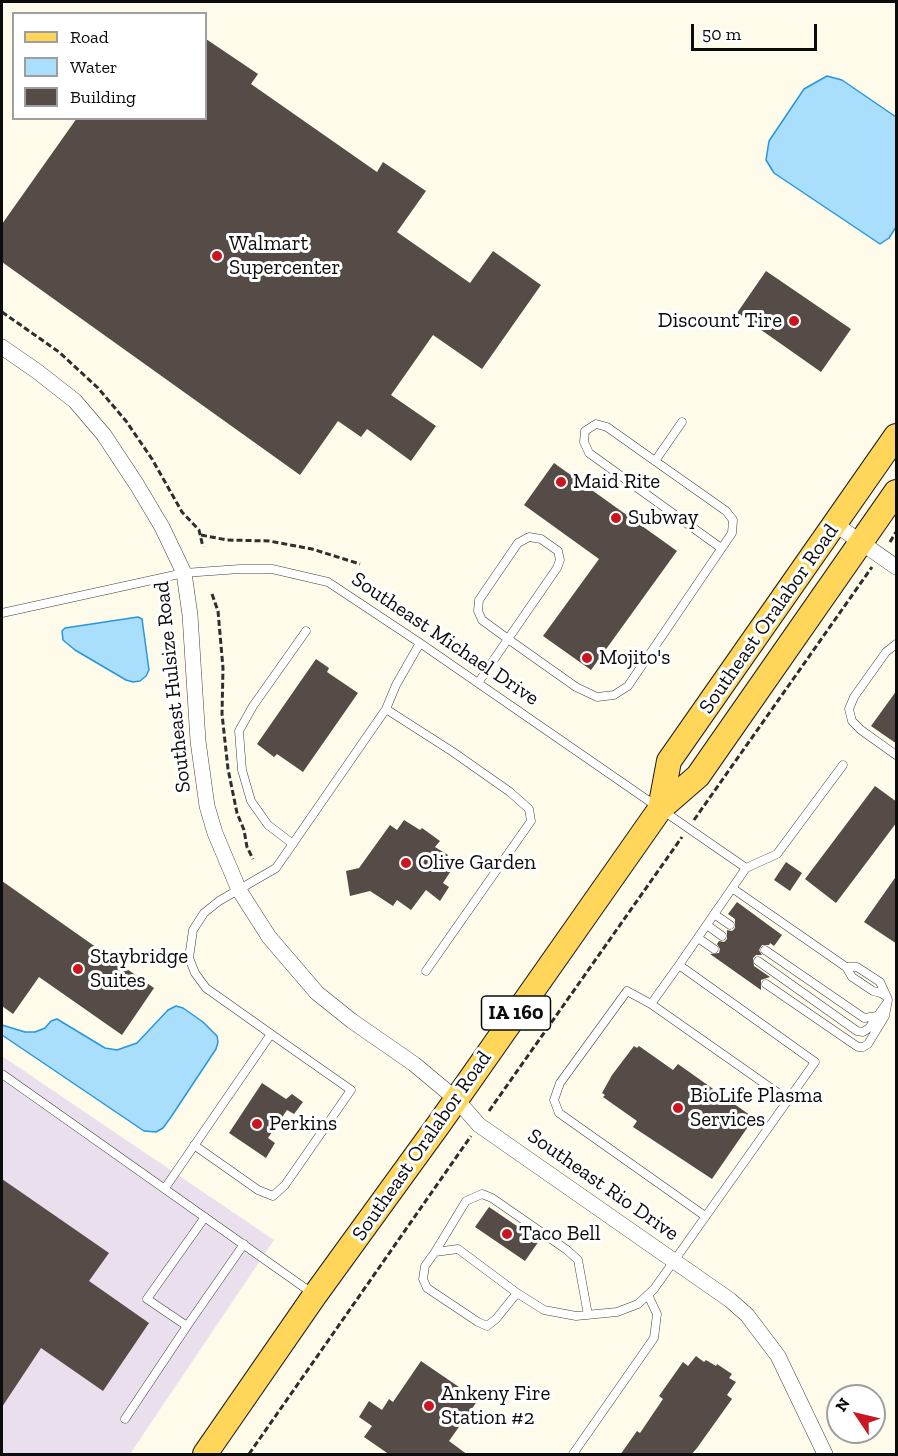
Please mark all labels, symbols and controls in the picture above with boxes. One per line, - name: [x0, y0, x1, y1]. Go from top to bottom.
- legend: [12, 12, 207, 120]
- scale bar: [694, 12, 820, 50]
- text: 50 m: [702, 23, 741, 45]
- text: Road: [70, 26, 109, 48]
- text: Water: [70, 56, 117, 78]
- text: Building: [70, 86, 136, 108]
- place label: Walmart Supercenter: [229, 231, 340, 281]
- marker: Walmart Supercenter: [210, 249, 224, 263]
- place label: Discount Tire: [658, 308, 782, 334]
- marker: Discount Tire: [787, 314, 801, 328]
- place label: Maid Rite: [573, 469, 660, 495]
- marker: Maid Rite: [554, 475, 568, 489]
- place label: Subway: [628, 505, 699, 531]
- marker: Subway: [609, 511, 623, 525]
- street label: Southeast Oralabor Road: [694, 519, 844, 719]
- street label: Southeast Michael Drive: [346, 567, 544, 711]
- street label: Southeast Hulsize Road: [149, 580, 197, 794]
- place label: Mojito's: [599, 645, 671, 671]
- marker: Mojito's: [580, 651, 594, 665]
- place label: Olive Garden: [418, 850, 536, 876]
- marker: Olive Garden: [399, 856, 413, 870]
- place label: Staybridge Suites: [90, 944, 188, 994]
- marker: Staybridge Suites: [71, 962, 85, 976]
- road number: IA 160: [482, 996, 550, 1030]
- street label: Southeast Oralabor Road: [347, 1046, 497, 1246]
- place label: BioLife Plasma Services: [690, 1083, 823, 1133]
- marker: BioLife Plasma Services: [671, 1101, 685, 1115]
- place label: Perkins: [269, 1111, 337, 1137]
- marker: Perkins: [250, 1117, 264, 1131]
- street label: Southeast Rio Drive: [523, 1123, 683, 1247]
- place label: Taco Bell: [519, 1221, 601, 1247]
- marker: Taco Bell: [500, 1227, 514, 1241]
- place label: Ankeny Fire Station #2: [441, 1381, 550, 1431]
- north arrow: [826, 1384, 886, 1444]
- text: N: [831, 1394, 854, 1415]
- marker: Ankeny Fire Station #2: [422, 1399, 436, 1413]

